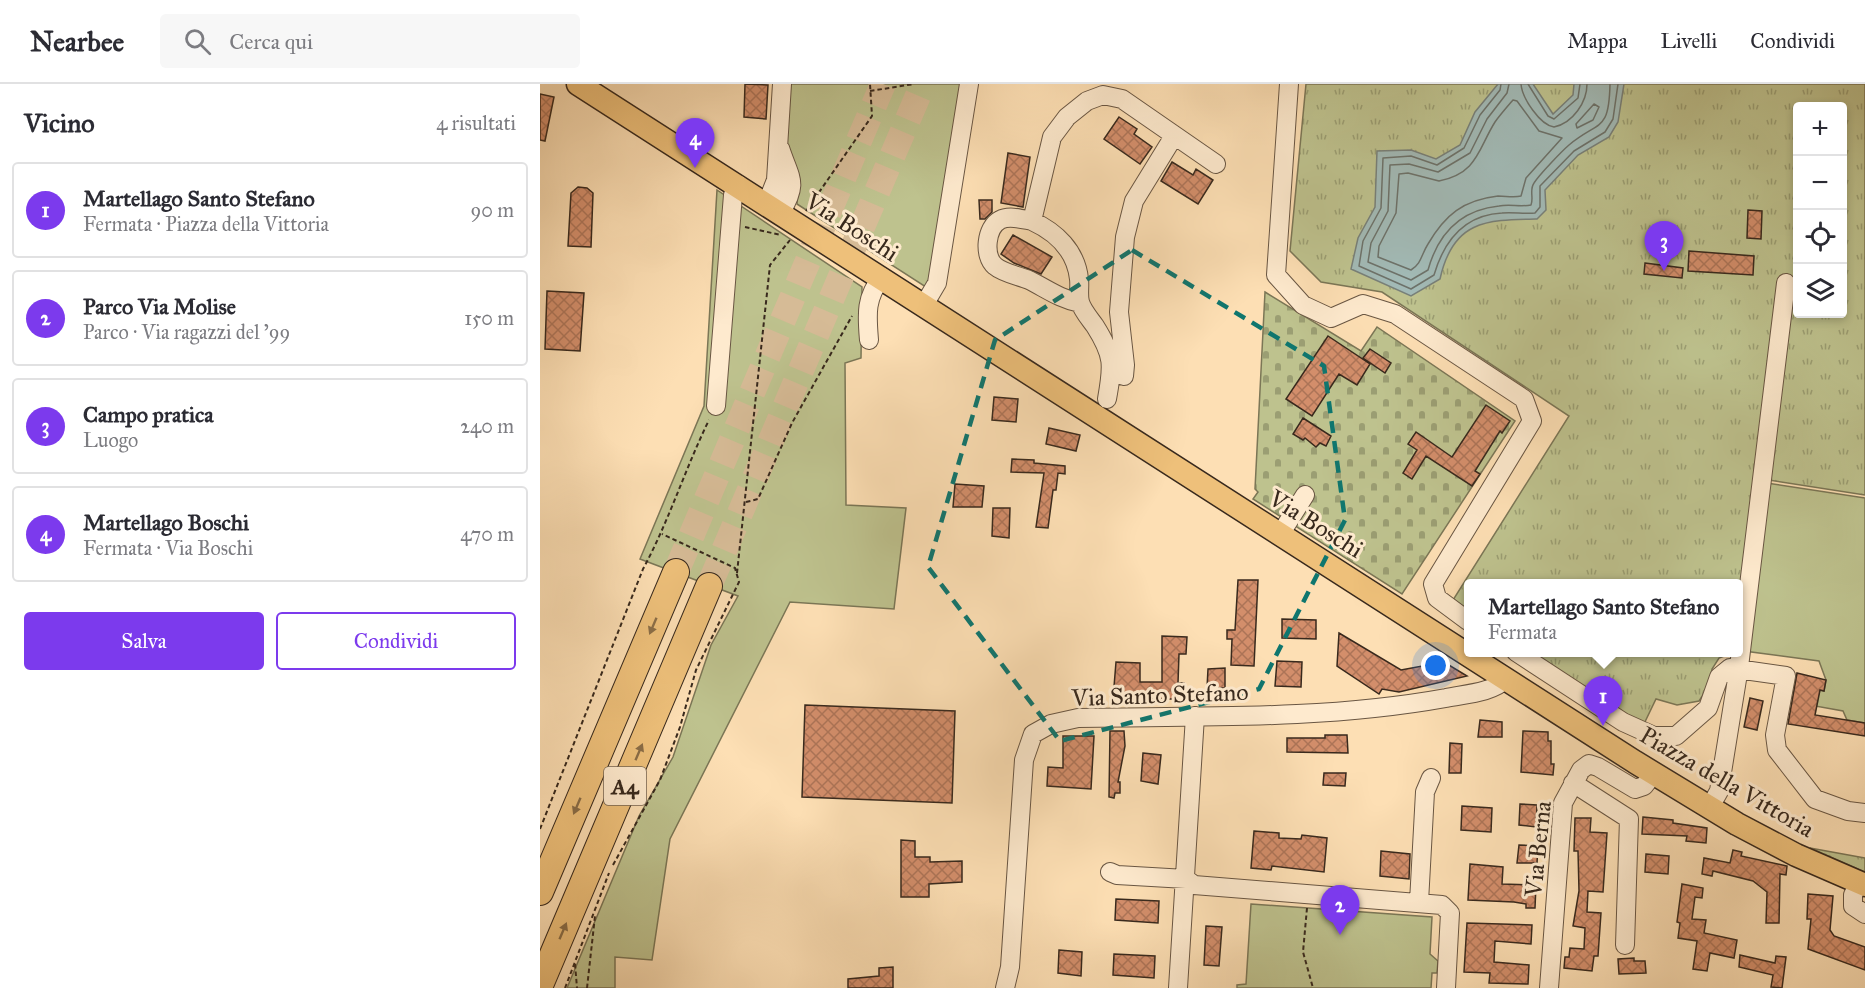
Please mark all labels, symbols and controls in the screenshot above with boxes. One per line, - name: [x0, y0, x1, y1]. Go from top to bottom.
- search box: [160, 14, 580, 68]
- text: Nearbee: [30, 24, 124, 59]
- icon: search: [181, 25, 214, 58]
- text: Cerca qui: [229, 28, 313, 55]
- text: Mappa: [1567, 28, 1628, 54]
- text: Livelli: [1661, 28, 1717, 54]
- text: Condividi: [1750, 28, 1835, 54]
- map controls: [1793, 102, 1847, 318]
- button: +: [1793, 102, 1847, 156]
- text: Vicino: [24, 107, 95, 139]
- text: 4 risultati: [436, 111, 516, 135]
- pin: 4: [676, 118, 714, 168]
- button: −: [1793, 156, 1847, 210]
- text: Martellago Santo Stefano: [83, 185, 315, 212]
- street label: Via Boschi: [799, 185, 905, 269]
- text: 1: [42, 198, 49, 222]
- text: 90 m: [471, 198, 514, 222]
- button: locate: [1793, 210, 1847, 264]
- text: Fermata · Piazza della Vittoria: [83, 212, 329, 236]
- pin: 3: [1644, 222, 1684, 271]
- button: layers: [1793, 264, 1847, 318]
- text: Parco Via Molise: [83, 293, 236, 320]
- text: 2: [41, 306, 50, 330]
- text: 150 m: [464, 306, 514, 330]
- text: Parco · Via ragazzi del '99: [83, 320, 290, 344]
- text: Campo pratica: [83, 401, 214, 428]
- text: 3: [42, 414, 50, 438]
- text: 240 m: [460, 414, 514, 438]
- text: Luogo: [83, 428, 138, 452]
- street label: Via Boschi: [1262, 483, 1369, 565]
- text: Martellago Boschi: [83, 509, 249, 536]
- text: 4: [40, 522, 51, 546]
- text: 470 m: [460, 522, 514, 546]
- text: Fermata · Via Boschi: [83, 536, 253, 560]
- popup: [1464, 579, 1743, 657]
- text: Martellago Santo Stefano: [1488, 593, 1719, 620]
- button: Salva: [24, 612, 264, 670]
- button: Condividi: [276, 612, 516, 670]
- one-way arrow: [648, 618, 658, 636]
- text: Fermata: [1488, 620, 1557, 644]
- your location: [1421, 651, 1450, 680]
- pin: 1: [1584, 676, 1622, 726]
- street label: Via Santo Stefano: [1070, 677, 1249, 713]
- street label: Piazza della Vittoria: [1634, 720, 1820, 845]
- one-way arrow: [634, 742, 644, 760]
- road number: A4: [604, 767, 646, 805]
- one-way arrow: [572, 797, 582, 815]
- street label: Via Berna: [1518, 799, 1558, 900]
- pin: 2: [1320, 886, 1360, 935]
- one-way arrow: [559, 922, 568, 940]

